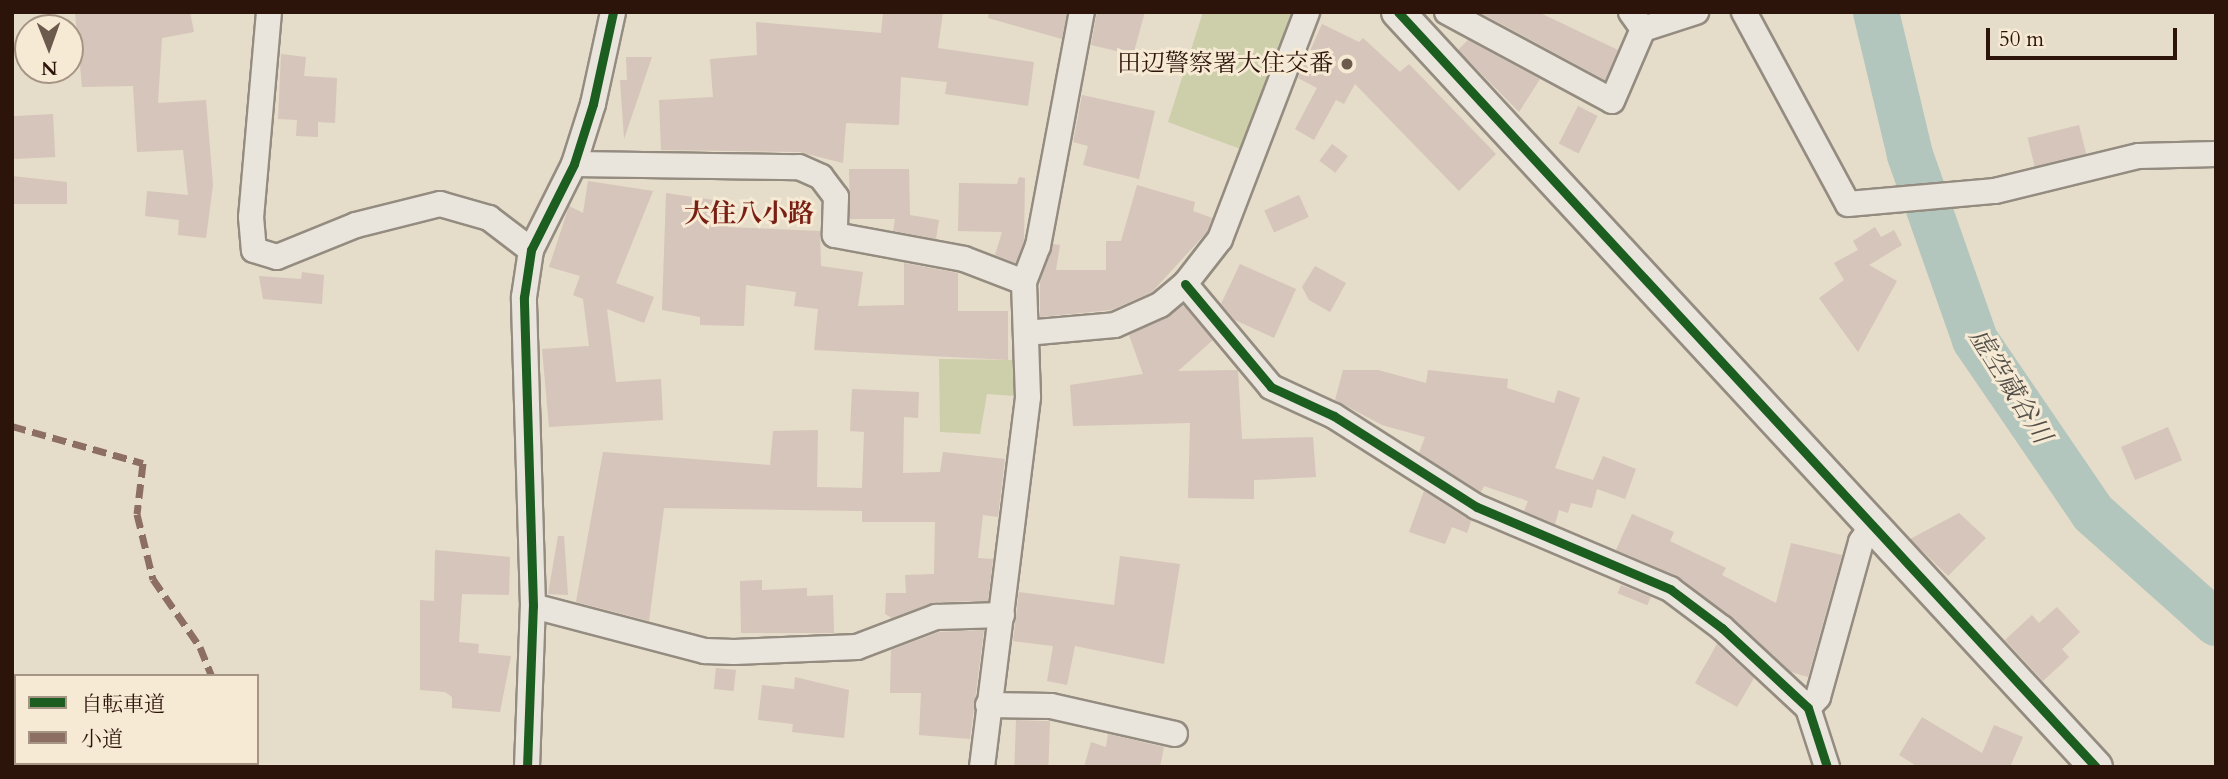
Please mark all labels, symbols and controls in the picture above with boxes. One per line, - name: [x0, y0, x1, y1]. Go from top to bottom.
- north arrow: [14, 14, 84, 84]
- scale bar: [1990, 14, 2181, 58]
- text: 50 m: [1999, 25, 2044, 54]
- place label: 田辺警察署大住交番: [1117, 50, 1333, 78]
- text: N: [41, 55, 58, 81]
- marker: 田辺警察署大住交番: [1339, 56, 1355, 72]
- district label: 大住八小路: [684, 198, 814, 230]
- water label: 虚空蔵谷川: [1962, 323, 2058, 449]
- legend: [14, 674, 259, 765]
- text: 自転車道: [81, 690, 165, 719]
- text: 小道: [81, 725, 123, 754]

